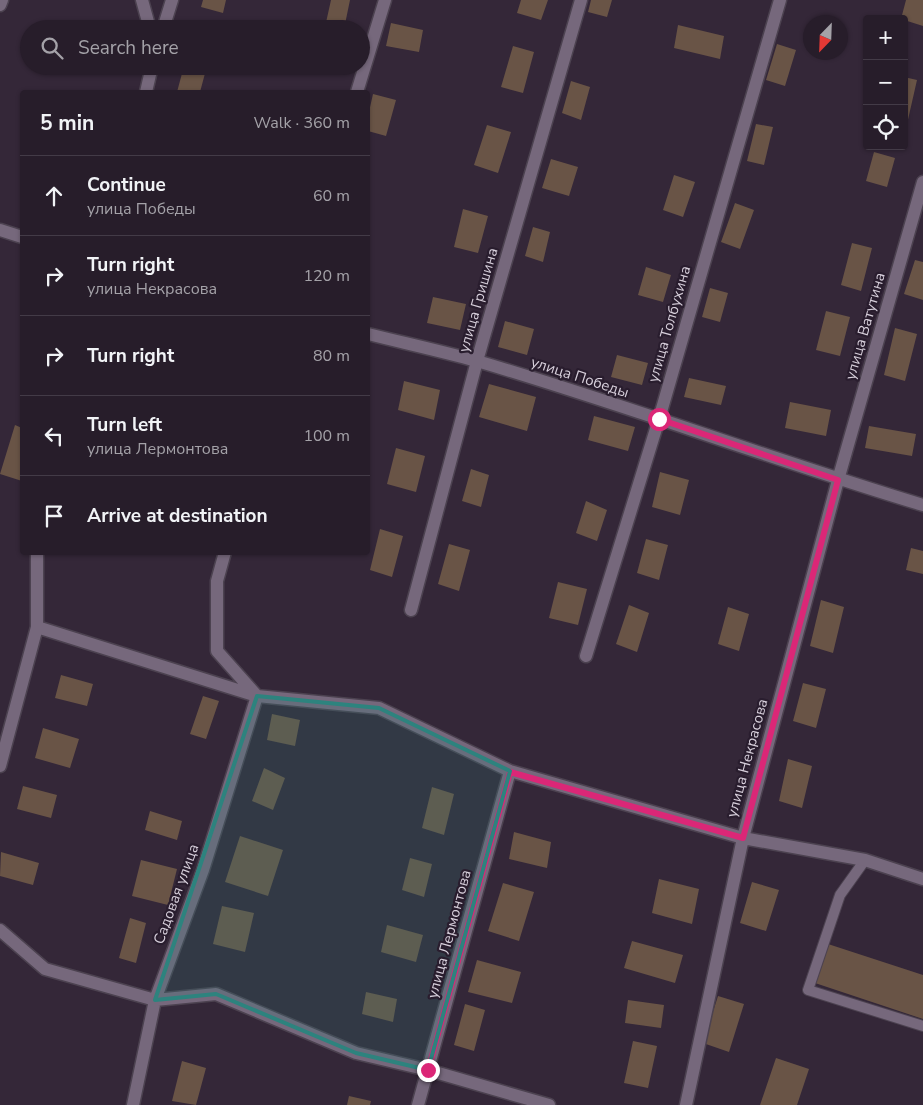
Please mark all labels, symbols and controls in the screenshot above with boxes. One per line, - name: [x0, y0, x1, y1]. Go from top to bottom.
- north arrow: [803, 15, 848, 60]
- map controls: [863, 15, 908, 150]
- button: +: [863, 15, 908, 60]
- search box: [20, 20, 370, 75]
- icon: search: [38, 34, 66, 62]
- text: Search here: [78, 35, 179, 61]
- button: −: [863, 60, 908, 105]
- button: locate: [863, 105, 908, 150]
- text: 5 min: [40, 109, 94, 137]
- text: Walk · 360 m: [254, 112, 350, 134]
- text: Continue: [87, 172, 166, 198]
- icon: ahead: [40, 182, 68, 210]
- text: 60 m: [313, 185, 350, 207]
- text: улица Победы: [87, 198, 196, 220]
- street label: улица Гришина: [454, 245, 502, 355]
- text: Turn right: [87, 252, 174, 278]
- icon: right: [40, 262, 68, 290]
- street label: улица Толбухина: [643, 263, 695, 385]
- text: 120 m: [303, 265, 350, 287]
- street label: улица Ватутина: [840, 270, 890, 382]
- text: улица Некрасова: [87, 278, 217, 300]
- icon: right: [40, 342, 68, 370]
- text: Turn right: [87, 343, 174, 369]
- text: 80 m: [313, 345, 350, 367]
- street label: улица Победы: [528, 352, 632, 402]
- route start: [648, 408, 671, 431]
- text: Turn left: [87, 412, 162, 438]
- icon: left: [40, 422, 68, 450]
- text: 100 m: [303, 425, 350, 447]
- text: улица Лермонтова: [87, 438, 228, 460]
- icon: arrive: [40, 502, 68, 530]
- text: Arrive at destination: [87, 503, 268, 529]
- street label: улица Некрасова: [722, 696, 772, 820]
- street label: Садовая улица: [149, 841, 203, 947]
- street label: улица Лермонтова: [422, 867, 476, 1001]
- route end: [417, 1059, 440, 1082]

